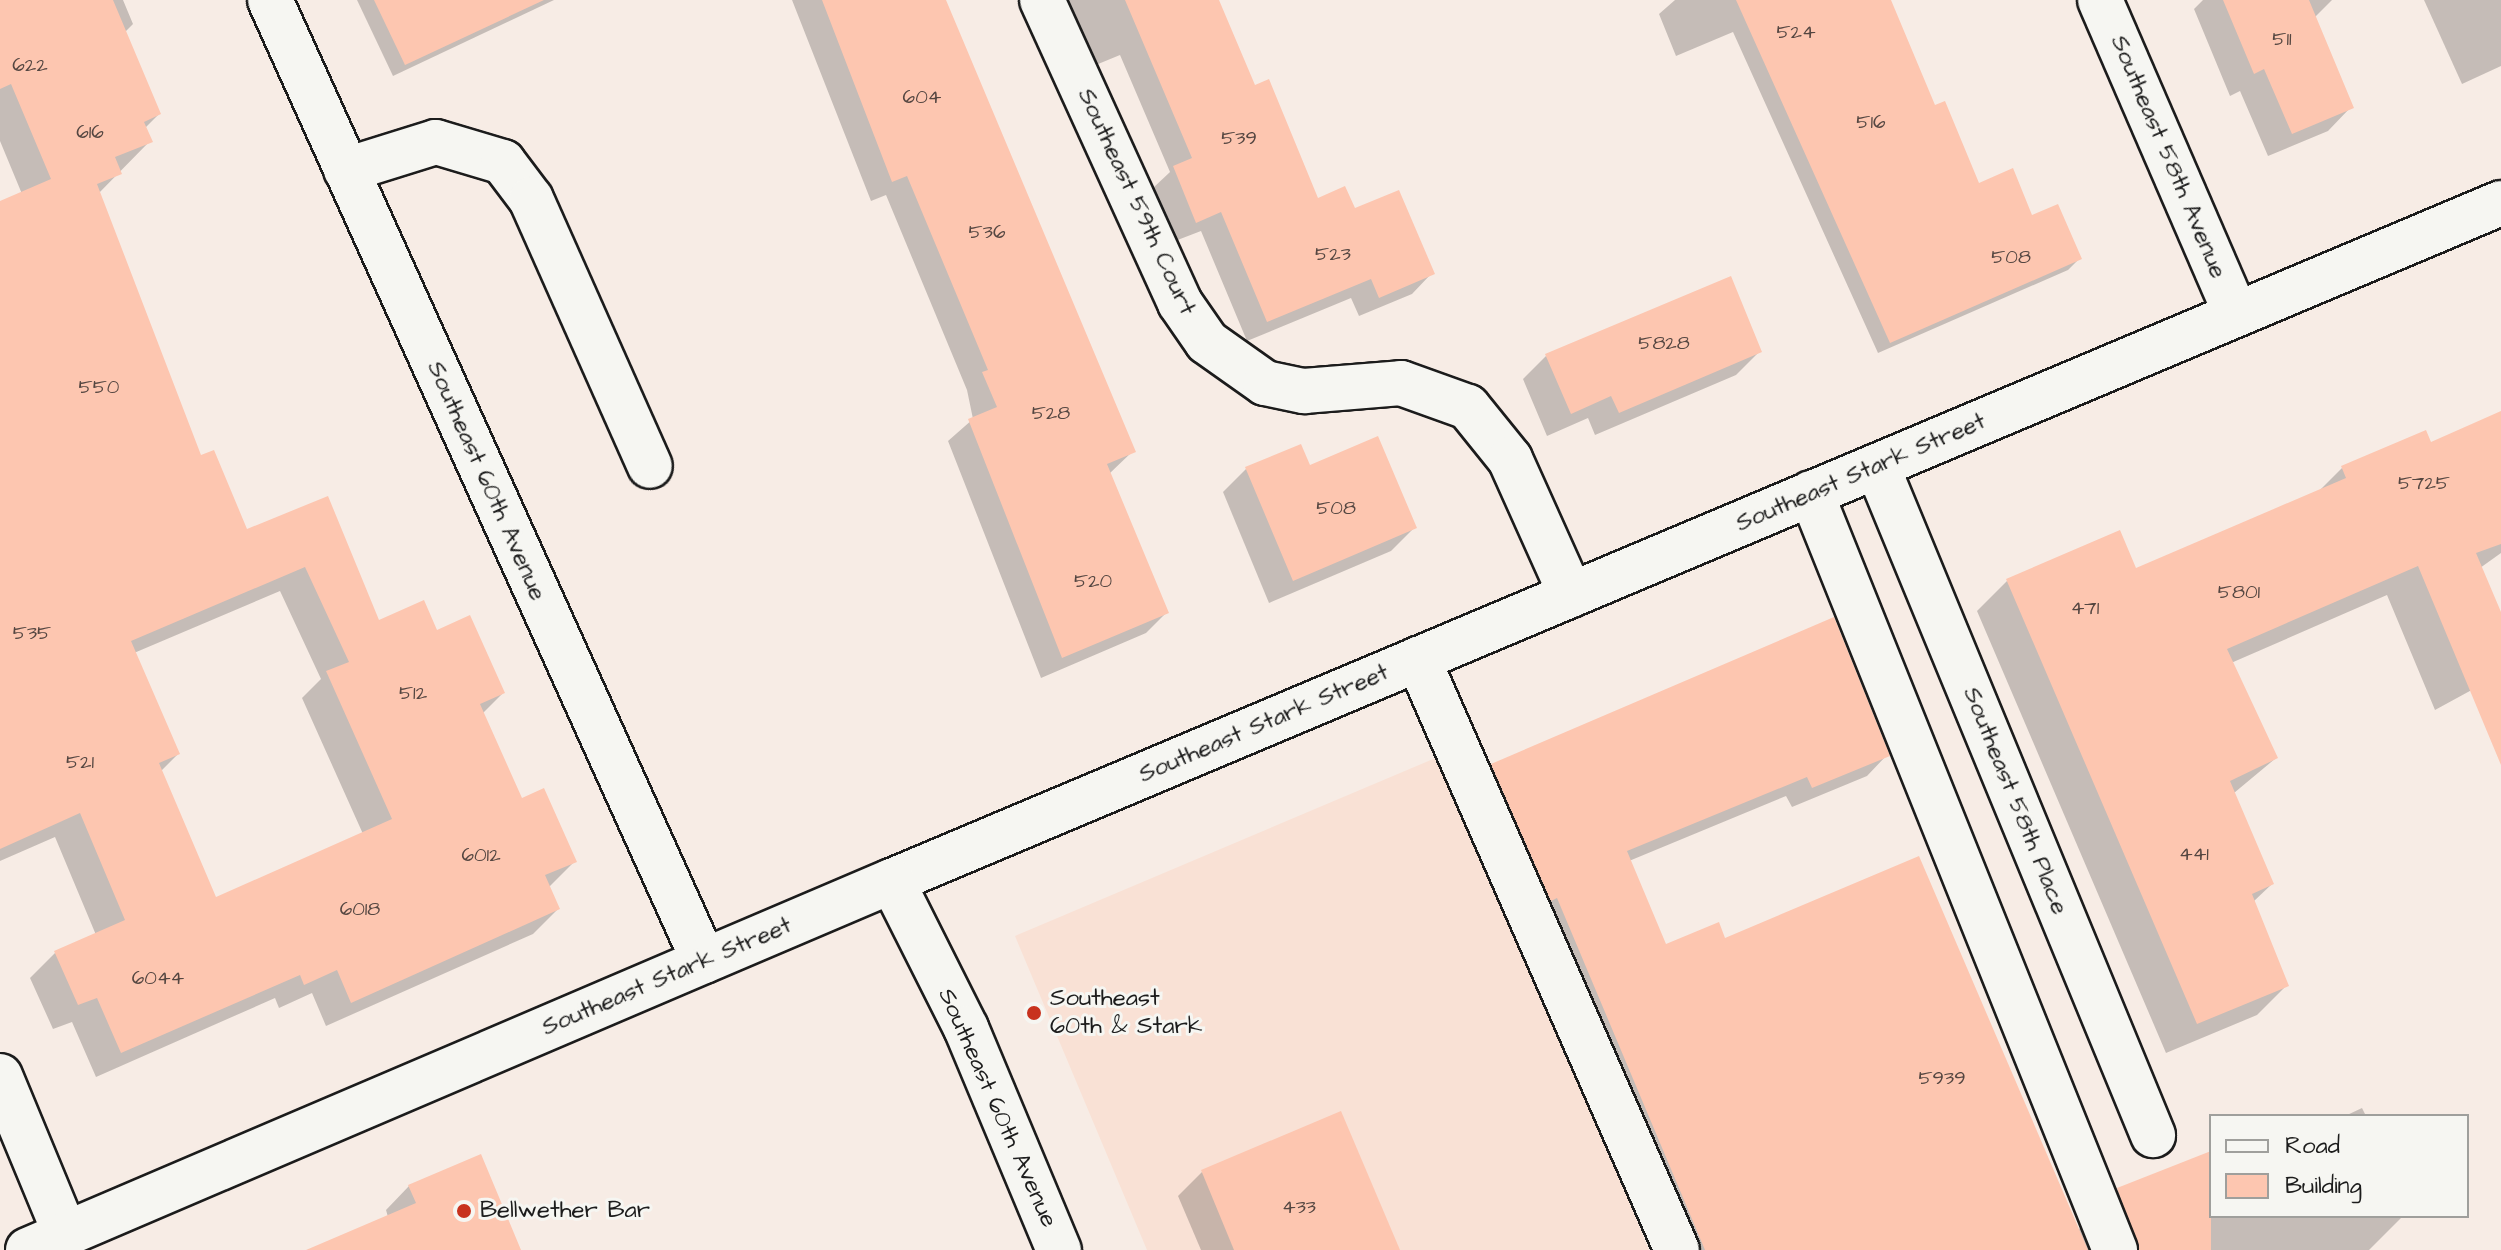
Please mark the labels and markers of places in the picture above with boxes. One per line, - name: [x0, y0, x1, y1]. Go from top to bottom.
- place label: Southeast 60th & Stark: [1050, 985, 1202, 1041]
- marker: Southeast 60th & Stark: [1025, 1004, 1043, 1022]
- place label: Bellwether Bar: [480, 1197, 650, 1225]
- marker: Bellwether Bar: [455, 1202, 473, 1220]

